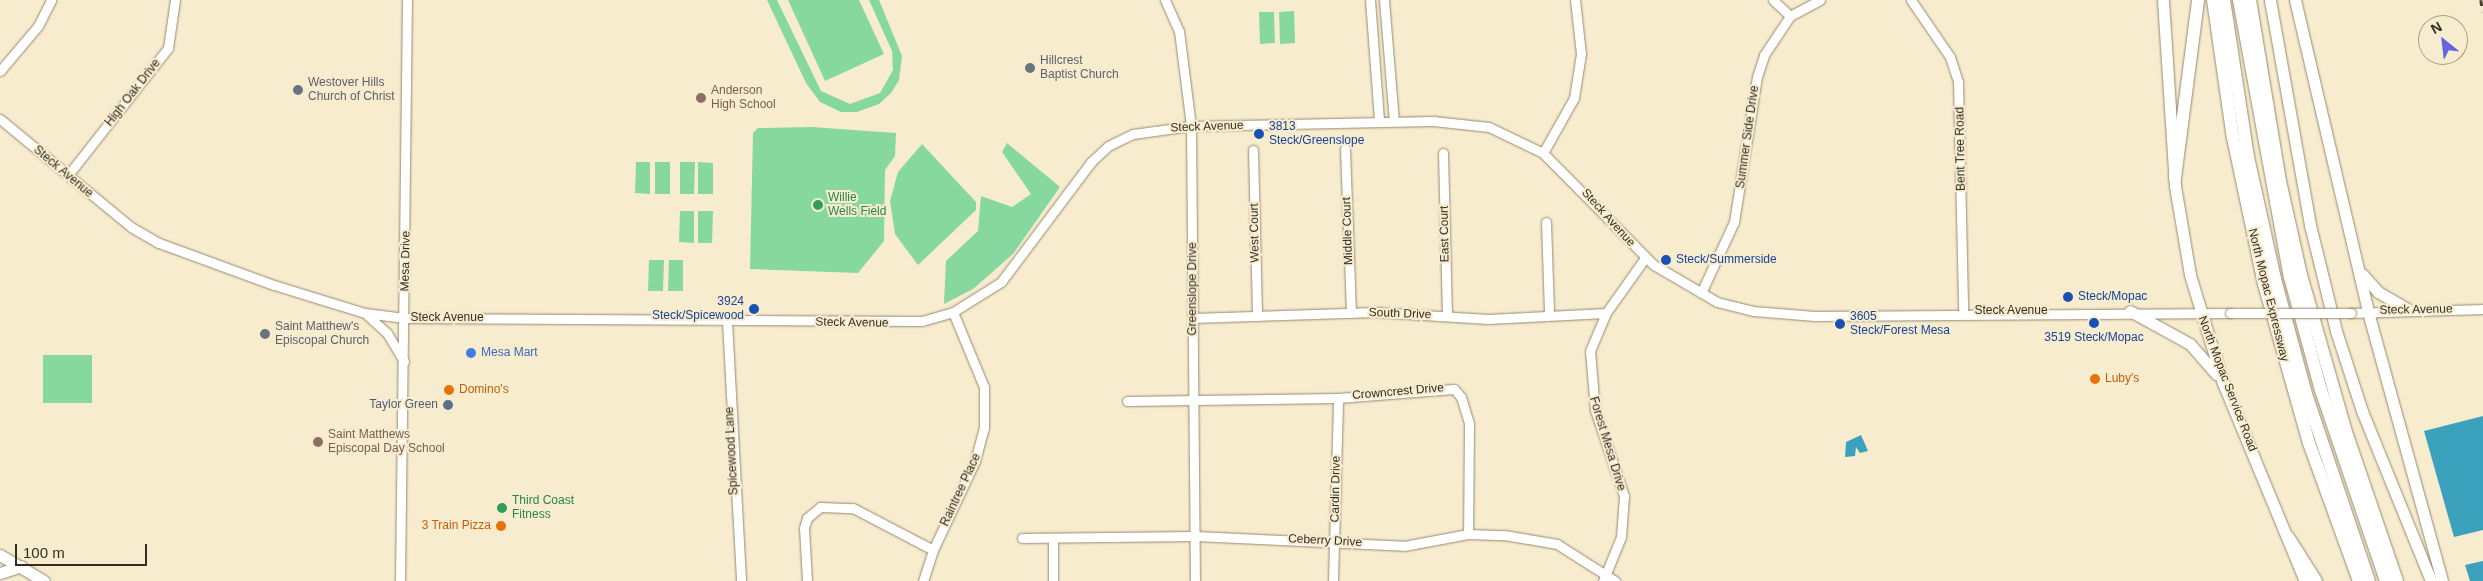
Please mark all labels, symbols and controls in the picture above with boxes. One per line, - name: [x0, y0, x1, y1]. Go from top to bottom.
- north arrow: [2418, 15, 2468, 65]
- text: N: [2428, 18, 2445, 37]
- place label: Hillcrest Baptist Church: [1040, 54, 1119, 82]
- street label: High Oak Drive: [102, 57, 164, 129]
- marker: Hillcrest Baptist Church: [1024, 62, 1036, 74]
- place label: Westover Hills Church of Christ: [308, 76, 395, 104]
- marker: Westover Hills Church of Christ: [292, 84, 304, 96]
- place label: Anderson High School: [711, 84, 776, 112]
- street label: Summer Side Drive: [1734, 84, 1762, 190]
- marker: Anderson High School: [695, 92, 707, 104]
- street label: Bent Tree Road: [1953, 107, 1969, 191]
- street label: Steck Avenue: [1170, 119, 1244, 135]
- place label: 3813 Steck/Greenslope: [1269, 120, 1364, 148]
- marker: 3813 Steck/Greenslope: [1253, 128, 1265, 140]
- street label: Steck Avenue: [30, 143, 96, 201]
- street label: Steck Avenue: [1578, 186, 1638, 250]
- place label: Willie Wells Field: [828, 191, 886, 219]
- street label: Middle Court: [1340, 197, 1356, 265]
- marker: Willie Wells Field: [812, 199, 824, 211]
- street label: West Court: [1247, 203, 1263, 263]
- street label: East Court: [1437, 206, 1453, 262]
- street label: North Mopac Expressway: [2244, 227, 2292, 363]
- street label: Mesa Drive: [398, 231, 414, 291]
- street label: Greenslope Drive: [1186, 242, 1200, 336]
- place label: Steck/Summerside: [1676, 253, 1777, 267]
- marker: Steck/Summerside: [1660, 254, 1672, 266]
- place label: Steck/Mopac: [2078, 290, 2147, 304]
- marker: Steck/Mopac: [2062, 291, 2074, 303]
- place label: 3924 Steck/Spicewood: [652, 295, 744, 323]
- street label: Steck Avenue: [2379, 302, 2453, 318]
- marker: 3924 Steck/Spicewood: [748, 303, 760, 315]
- street label: Steck Avenue: [1974, 304, 2048, 318]
- street label: South Drive: [1368, 306, 1432, 322]
- place label: 3605 Steck/Forest Mesa: [1850, 310, 1950, 338]
- street label: Steck Avenue: [410, 311, 484, 325]
- street label: North Mopac Service Road: [2194, 314, 2260, 454]
- street label: Steck Avenue: [815, 315, 889, 331]
- marker: 3519 Steck/Mopac: [2088, 317, 2100, 329]
- marker: 3605 Steck/Forest Mesa: [1834, 318, 1846, 330]
- place label: Saint Matthew's Episcopal Church: [275, 320, 369, 348]
- marker: Saint Matthew's Episcopal Church: [259, 328, 271, 340]
- place label: 3519 Steck/Mopac: [2044, 331, 2144, 345]
- place label: Mesa Mart: [481, 346, 538, 360]
- marker: Mesa Mart: [465, 347, 477, 359]
- place label: Luby's: [2105, 372, 2139, 386]
- marker: Luby's: [2089, 373, 2101, 385]
- street label: Crowncrest Drive: [1352, 381, 1444, 403]
- place label: Domino's: [459, 383, 509, 397]
- marker: Domino's: [443, 384, 455, 396]
- street label: Forest Mesa Drive: [1586, 395, 1628, 493]
- place label: Taylor Green: [369, 398, 438, 412]
- marker: Taylor Green: [442, 399, 454, 411]
- street label: Spicewood Lane: [722, 406, 742, 496]
- place label: Saint Matthews Episcopal Day School: [328, 428, 445, 456]
- marker: Saint Matthews Episcopal Day School: [312, 436, 324, 448]
- street label: Raintree Place: [938, 451, 984, 529]
- street label: Cardin Drive: [1328, 456, 1344, 522]
- place label: Third Coast Fitness: [512, 494, 574, 522]
- marker: Third Coast Fitness: [496, 502, 508, 514]
- place label: 3 Train Pizza: [421, 519, 491, 533]
- marker: 3 Train Pizza: [495, 520, 507, 532]
- street label: Ceberry Drive: [1288, 532, 1362, 550]
- scale bar: [18, 534, 150, 566]
- text: 100 m: [23, 544, 65, 561]

